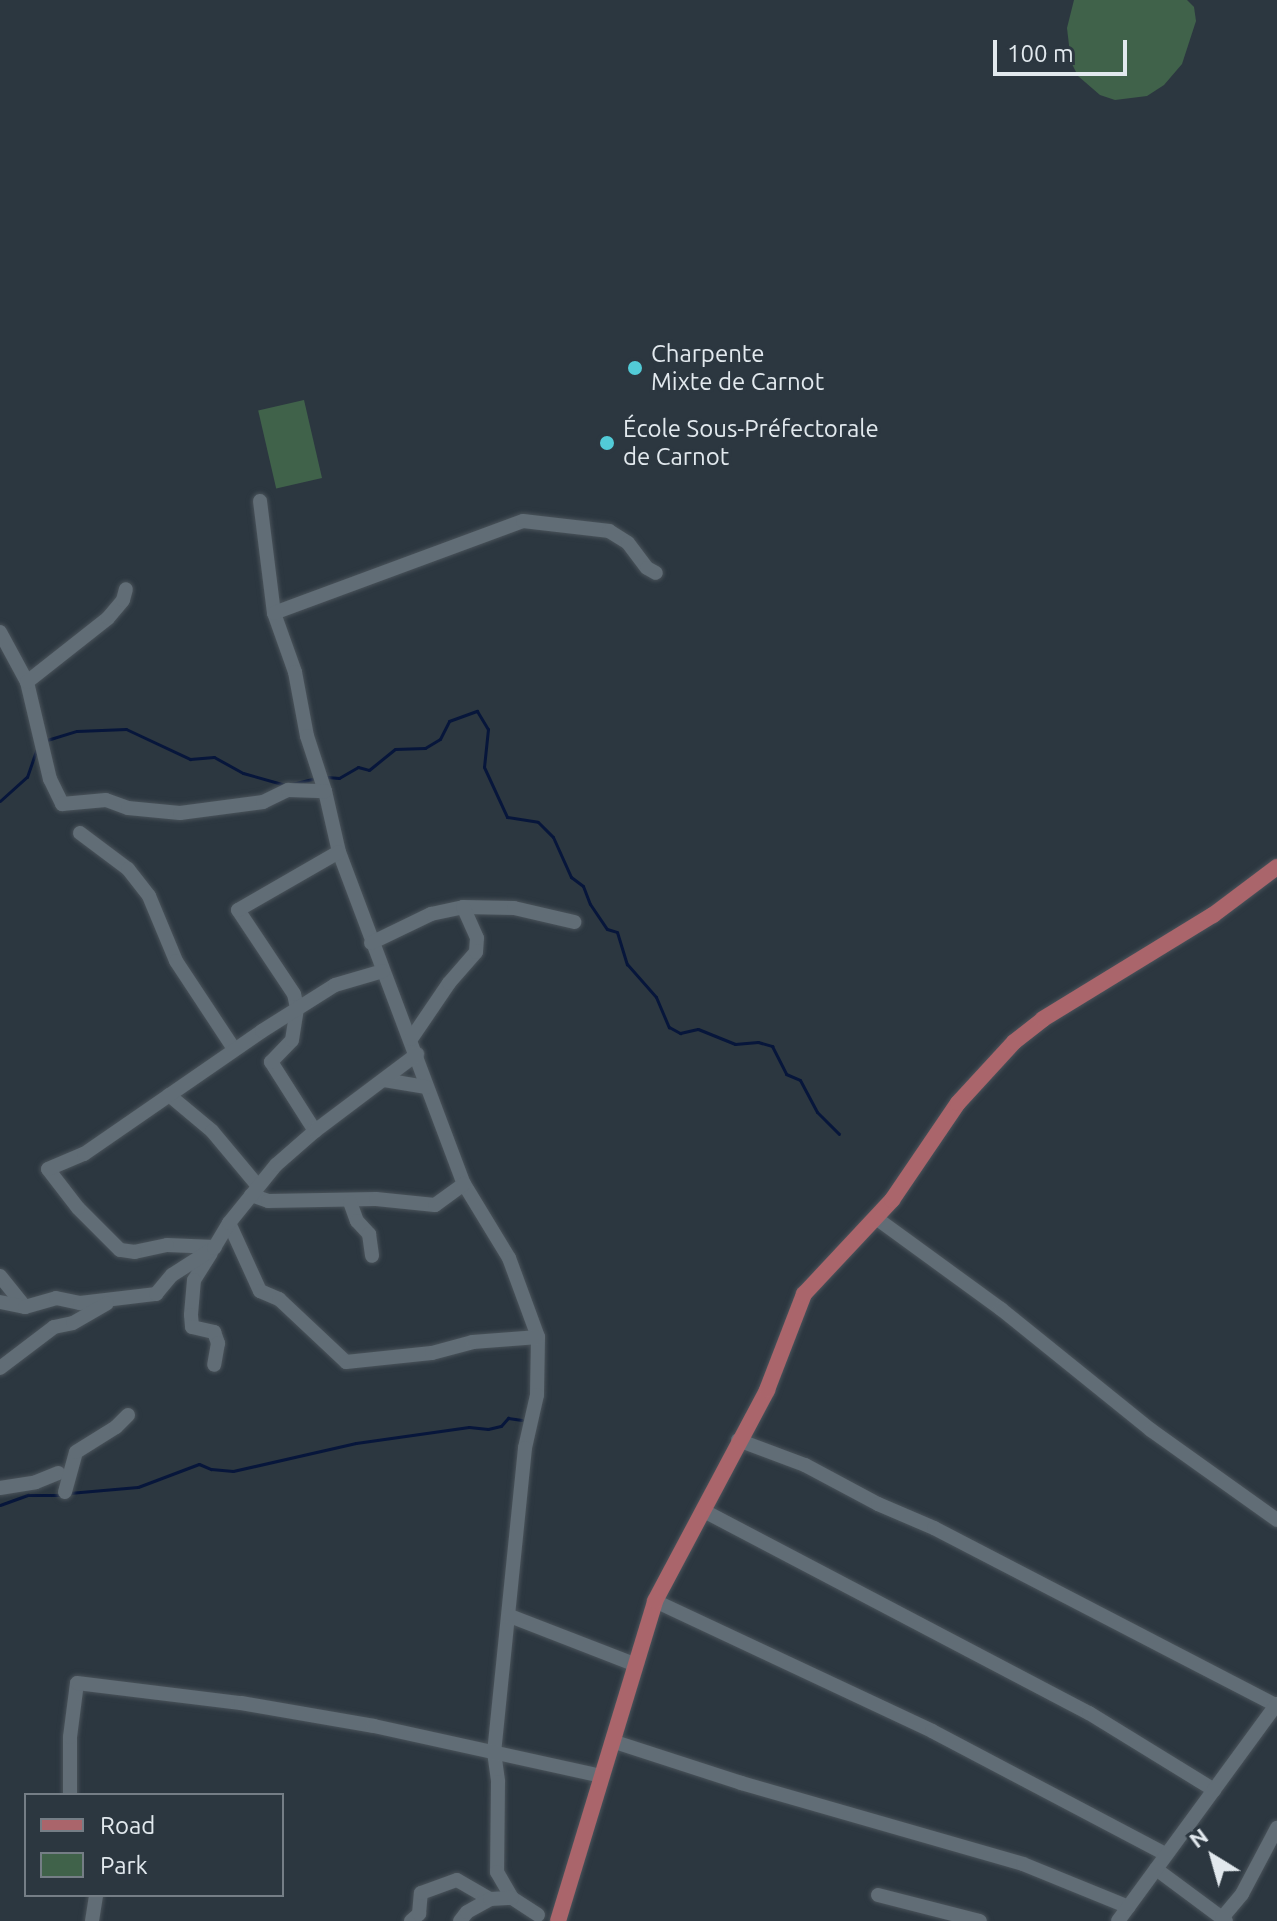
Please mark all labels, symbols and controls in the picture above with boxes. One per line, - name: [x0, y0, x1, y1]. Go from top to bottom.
- scale bar: [997, 24, 1131, 74]
- text: 100 m: [1007, 40, 1074, 67]
- place label: Charpente Mixte de Carnot: [651, 340, 824, 396]
- marker: Charpente Mixte de Carnot: [626, 359, 644, 377]
- place label: École Sous-Préfectorale de Carnot: [623, 415, 879, 471]
- marker: École Sous-Préfectorale de Carnot: [598, 434, 616, 452]
- legend: [24, 1793, 284, 1897]
- text: Road: [100, 1812, 155, 1839]
- north arrow: [1173, 1817, 1253, 1897]
- text: N: [1184, 1823, 1212, 1852]
- text: Park: [100, 1852, 148, 1879]

